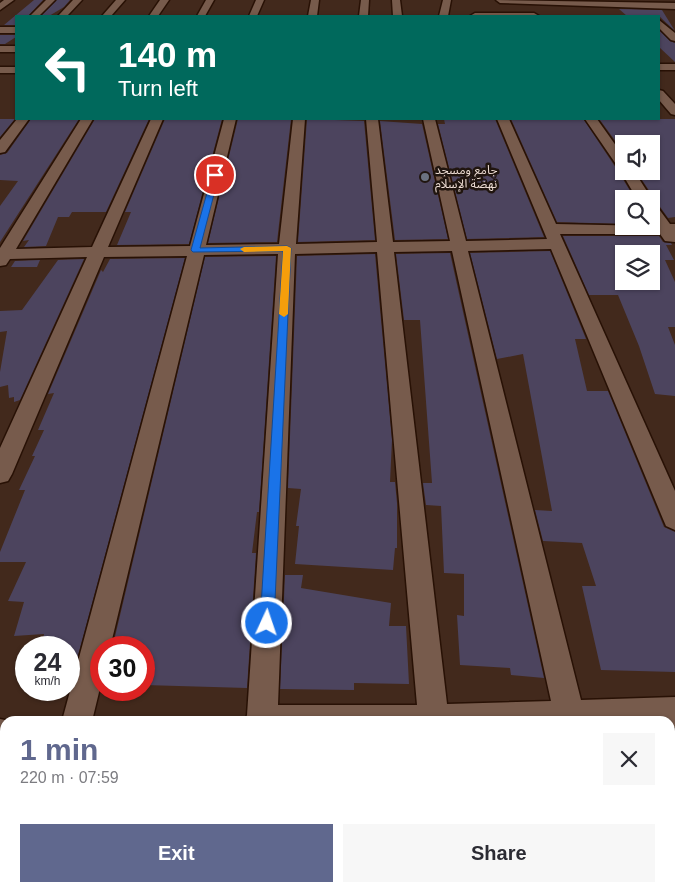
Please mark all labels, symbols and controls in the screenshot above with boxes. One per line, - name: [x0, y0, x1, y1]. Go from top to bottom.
- icon: left: [35, 35, 100, 100]
- text: 140 m: [118, 35, 217, 74]
- text: Turn left: [118, 76, 198, 101]
- map controls: [615, 135, 660, 290]
- button: sound: [615, 135, 660, 180]
- pin: [194, 154, 236, 196]
- icon: arrive: [201, 161, 229, 189]
- place label: جامع ومسجد نهضة الإسلام: [435, 163, 497, 193]
- marker: جامع ومسجد نهضة الإسلام: [419, 171, 431, 183]
- button: search: [615, 190, 660, 235]
- button: layers: [615, 245, 660, 290]
- position arrow: [240, 596, 292, 648]
- speed limit sign: 30: [90, 636, 155, 701]
- text: 24: [34, 648, 61, 676]
- text: km/h: [34, 674, 61, 688]
- text: 1 min: [20, 733, 98, 766]
- button: close: [603, 733, 655, 785]
- text: 220 m · 07:59: [20, 769, 119, 786]
- button: Exit: [20, 824, 333, 882]
- button: Share: [343, 824, 655, 882]

